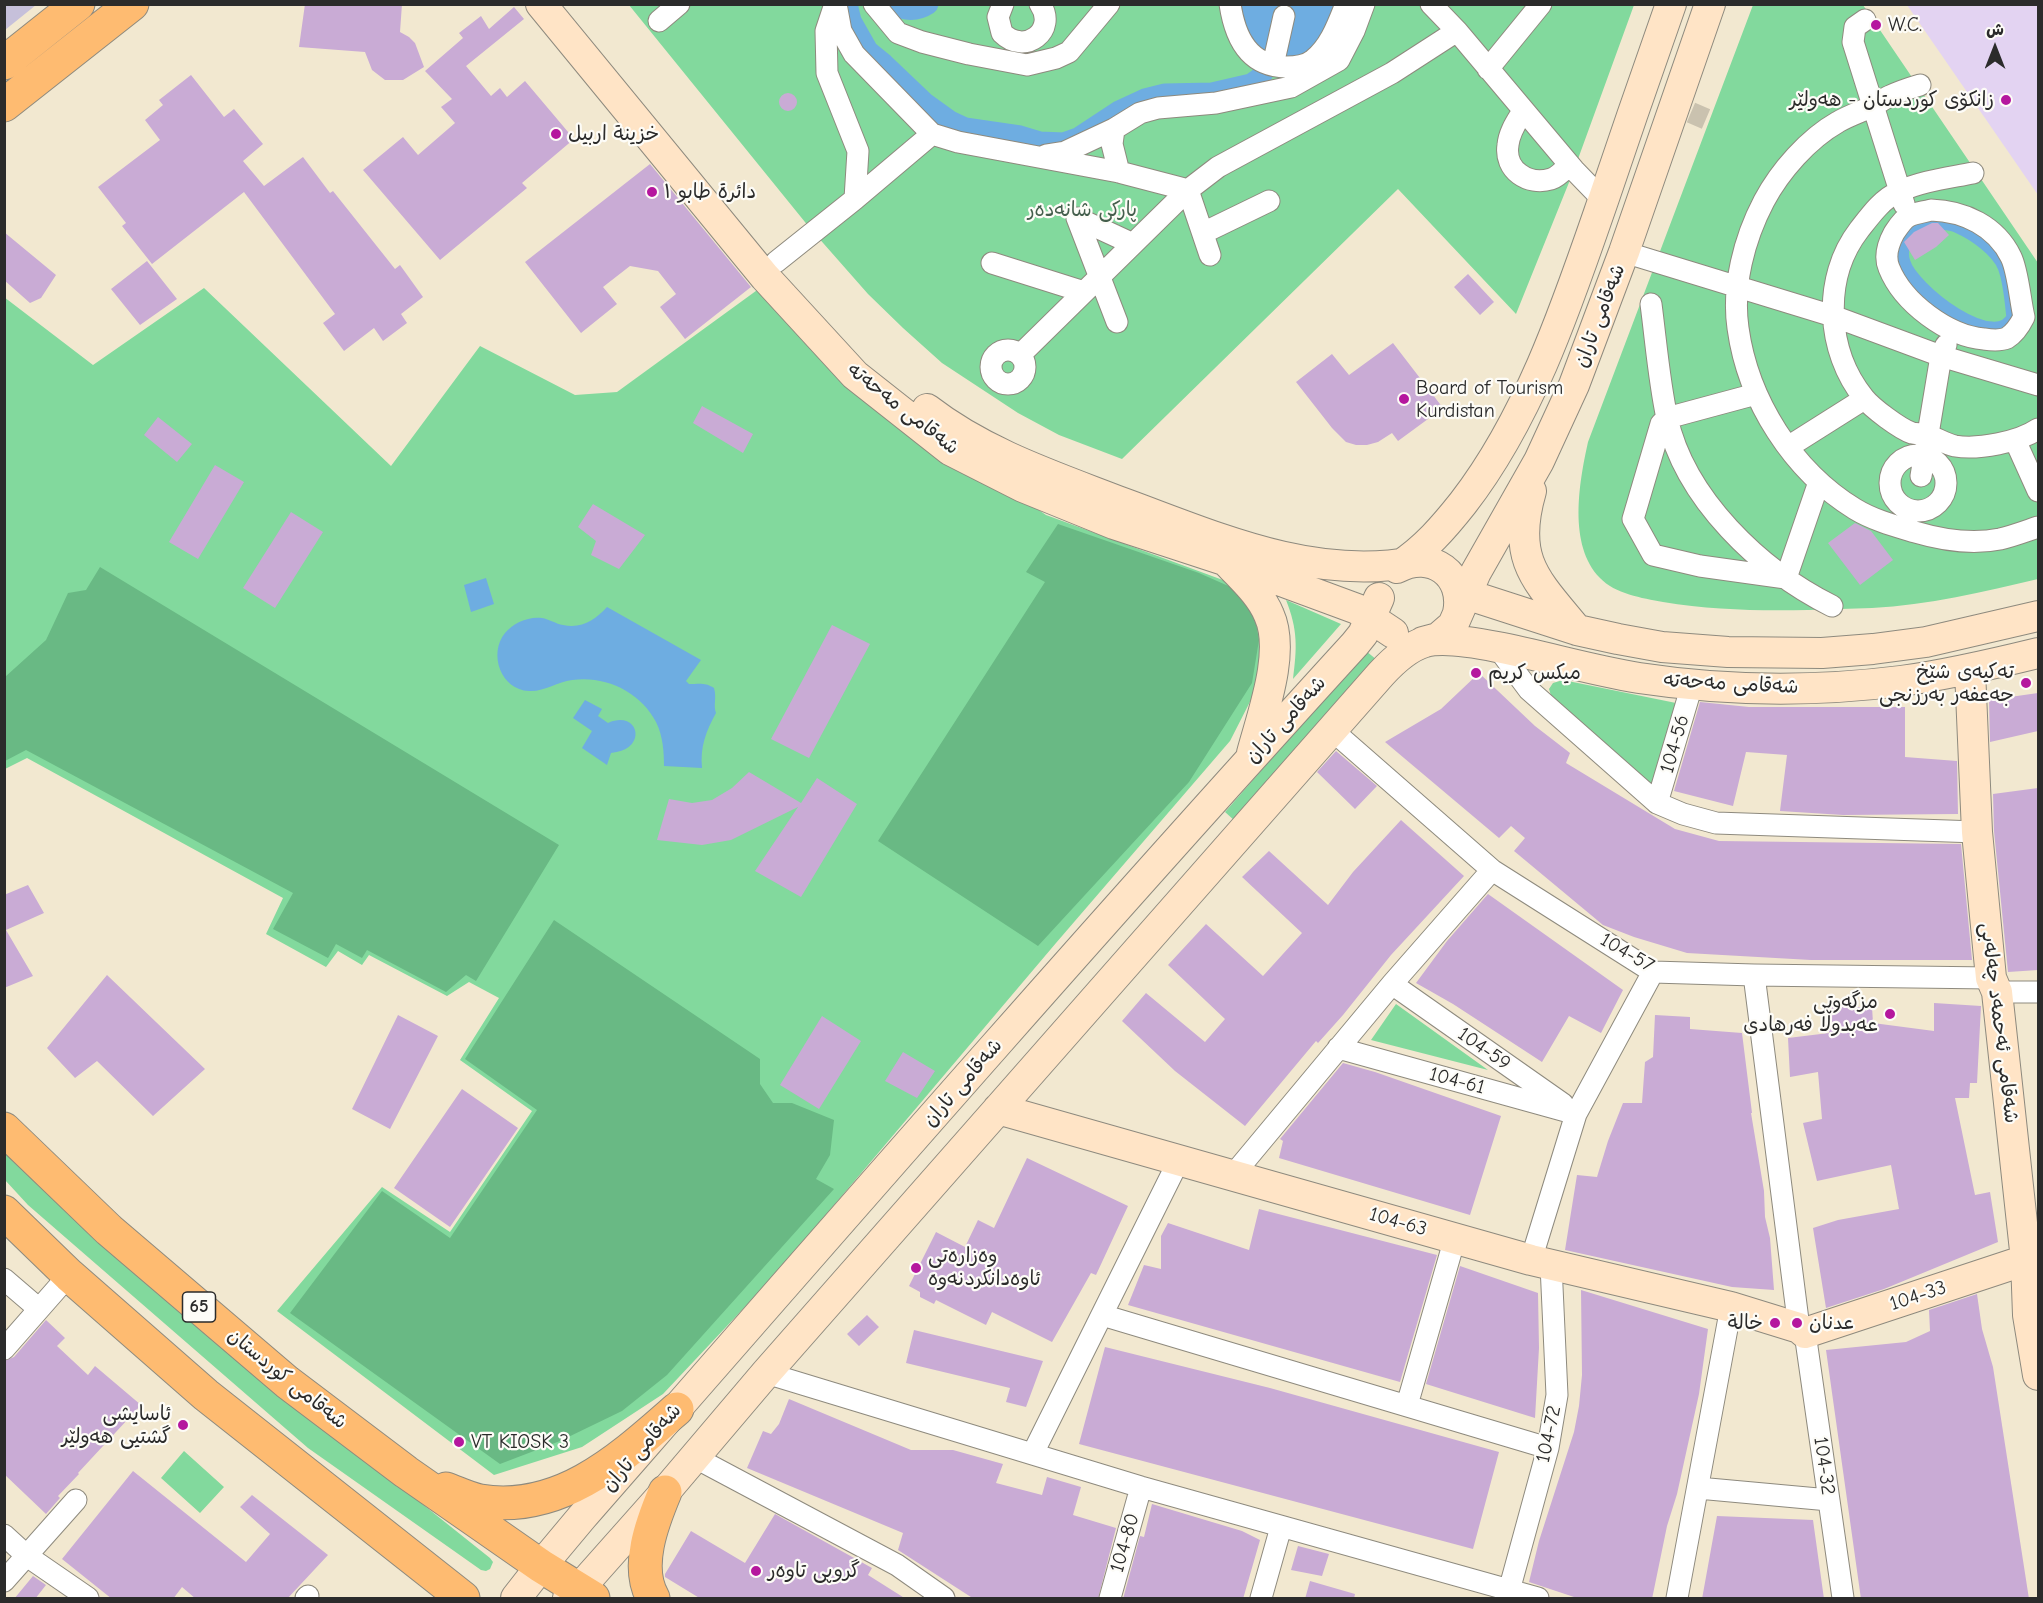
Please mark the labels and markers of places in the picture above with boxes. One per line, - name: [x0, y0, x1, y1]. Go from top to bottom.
- place label: W.C.: [1888, 13, 1922, 37]
- marker: W.C.: [1869, 18, 1883, 32]
- place label: زانکۆی کوردستان - هەولێر: [1790, 88, 1994, 112]
- marker: زانکۆی کوردستان - هەولێر: [1999, 93, 2013, 107]
- place label: خزينة اربيل: [568, 122, 659, 146]
- marker: خزينة اربيل: [549, 127, 563, 141]
- place label: دائرة طابو ١: [664, 180, 756, 204]
- marker: دائرة طابو ١: [645, 185, 659, 199]
- place label: Board of Tourism Kurdistan: [1416, 376, 1563, 423]
- marker: Board of Tourism Kurdistan: [1397, 392, 1411, 406]
- place label: تەکیەی شێخ جەعفەر بەرزنجی: [1879, 660, 2014, 707]
- place label: ميكس كريم: [1488, 661, 1581, 685]
- marker: ميكس كريم: [1469, 666, 1483, 680]
- marker: تەکیەی شێخ جەعفەر بەرزنجی: [2019, 676, 2033, 690]
- place label: مزگەوتی عەبدوڵا فەرهادی: [1743, 990, 1878, 1037]
- marker: مزگەوتی عەبدوڵا فەرهادی: [1883, 1007, 1897, 1021]
- place label: وەزارەتی ئاوەدانکردنەوە: [928, 1244, 1041, 1291]
- marker: وەزارەتی ئاوەدانکردنەوە: [909, 1261, 923, 1275]
- place label: خالة: [1728, 1311, 1763, 1335]
- place label: عدنان: [1809, 1311, 1855, 1335]
- marker: خالة: [1768, 1316, 1782, 1330]
- marker: عدنان: [1790, 1316, 1804, 1330]
- place label: ئاسایشی گشتیی هەولێر: [62, 1402, 171, 1449]
- marker: ئاسایشی گشتیی هەولێر: [176, 1418, 190, 1432]
- place label: VT KIOSK 3: [471, 1430, 569, 1454]
- marker: VT KIOSK 3: [452, 1435, 466, 1449]
- place label: گروپی تاوەر: [768, 1559, 860, 1583]
- marker: گروپی تاوەر: [749, 1564, 763, 1578]

